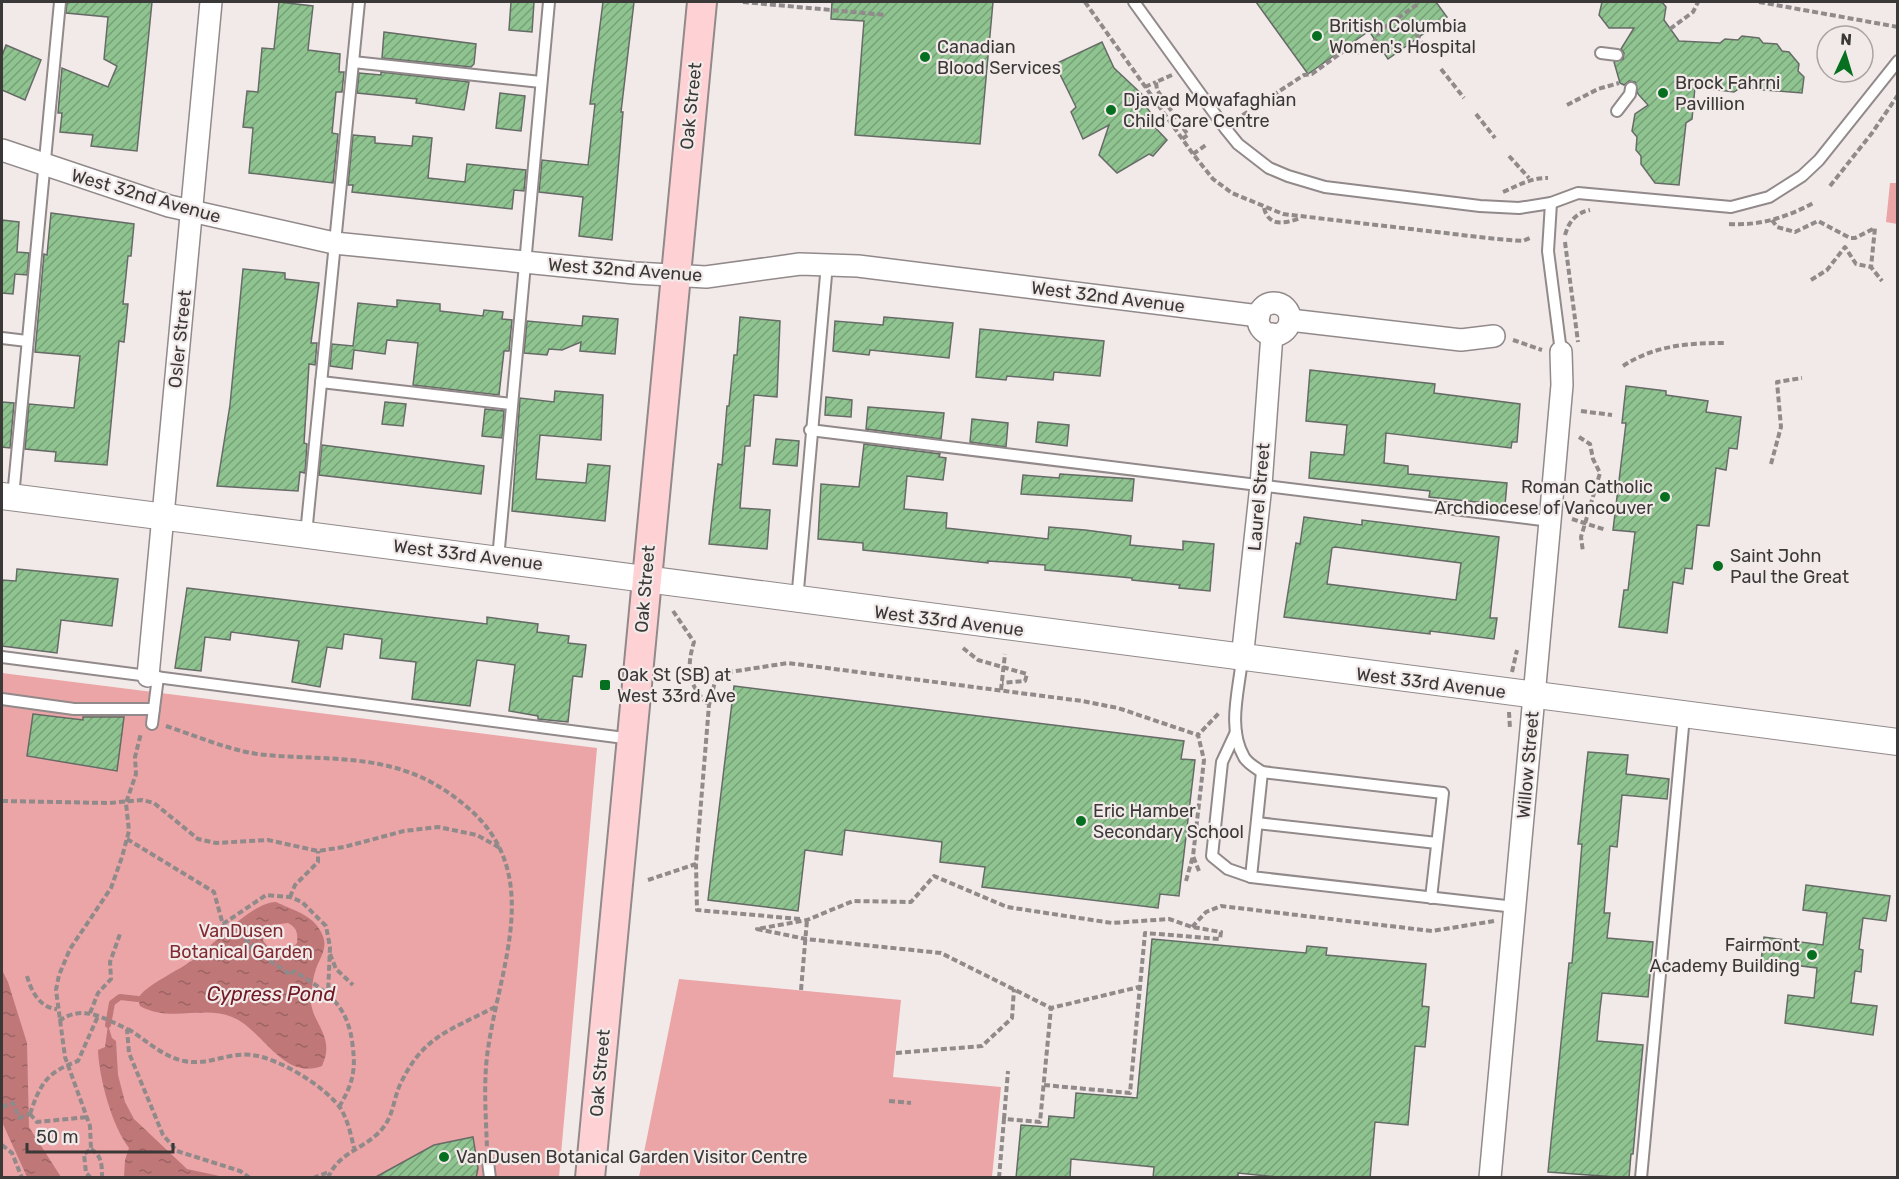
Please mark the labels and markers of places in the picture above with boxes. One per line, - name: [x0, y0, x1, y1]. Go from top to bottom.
- place label: British Columbia Women's Hospital: [1329, 15, 1476, 58]
- marker: British Columbia Women's Hospital: [1310, 29, 1324, 43]
- place label: Canadian Blood Services: [937, 36, 1061, 79]
- marker: Canadian Blood Services: [918, 50, 932, 64]
- place label: Brock Fahrni Pavillion: [1675, 72, 1780, 115]
- marker: Brock Fahrni Pavillion: [1656, 86, 1670, 100]
- place label: Djavad Mowafaghian Child Care Centre: [1123, 89, 1296, 132]
- marker: Djavad Mowafaghian Child Care Centre: [1104, 103, 1118, 117]
- place label: Roman Catholic Archdiocese of Vancouver: [1434, 476, 1653, 519]
- marker: Roman Catholic Archdiocese of Vancouver: [1658, 490, 1672, 504]
- place label: Saint John Paul the Great: [1730, 545, 1849, 588]
- marker: Saint John Paul the Great: [1711, 559, 1725, 573]
- place label: Oak St (SB) at West 33rd Ave: [617, 664, 736, 707]
- marker: Oak St (SB) at West 33rd Ave: [598, 678, 612, 692]
- place label: Eric Hamber Secondary School: [1093, 800, 1244, 843]
- marker: Eric Hamber Secondary School: [1074, 814, 1088, 828]
- place label: Fairmont Academy Building: [1649, 934, 1800, 977]
- marker: Fairmont Academy Building: [1805, 948, 1819, 962]
- place label: VanDusen Botanical Garden Visitor Centre: [456, 1146, 808, 1168]
- marker: VanDusen Botanical Garden Visitor Centre: [437, 1150, 451, 1164]

